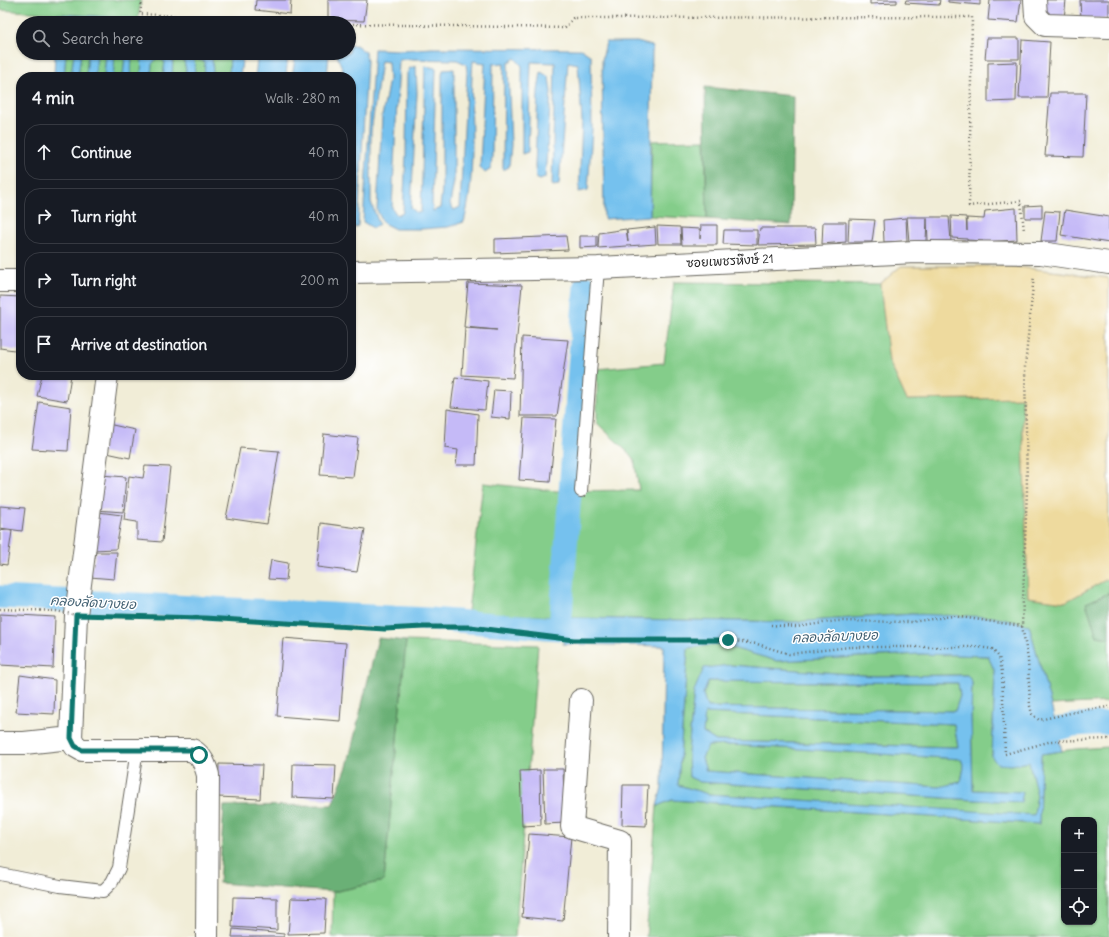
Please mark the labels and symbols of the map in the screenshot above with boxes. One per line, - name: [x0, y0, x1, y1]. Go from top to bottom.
- street label: ซอยเพชรหึงษ์ 21: [686, 251, 774, 270]
- water label: คลองลัดบางยอ: [50, 592, 138, 613]
- water label: คลองลัดบางยอ: [792, 626, 879, 646]
- route end: [719, 631, 737, 649]
- route start: [190, 746, 208, 764]

